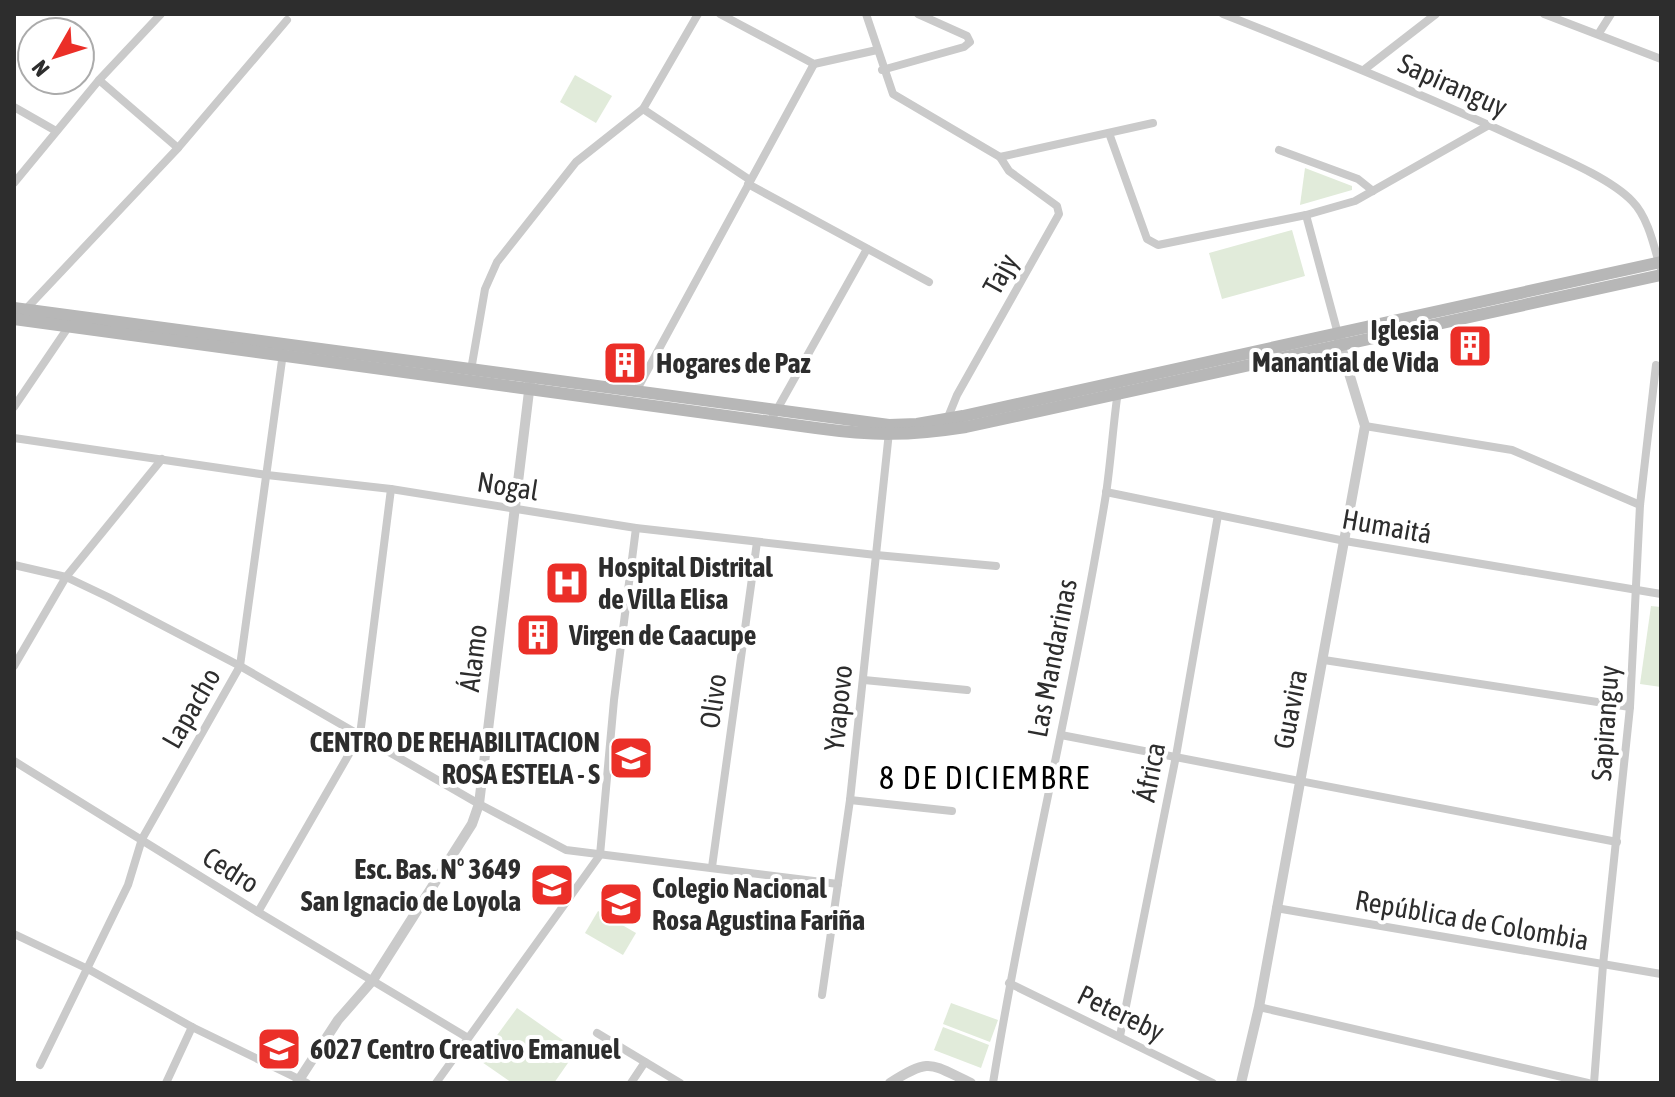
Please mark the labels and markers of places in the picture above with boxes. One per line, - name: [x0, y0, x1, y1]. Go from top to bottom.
- place label: Iglesia Manantial de Vida: [1252, 314, 1439, 378]
- building icon: Iglesia Manantial de Vida: [1446, 322, 1494, 370]
- building icon: Hogares de Paz: [601, 339, 649, 387]
- place label: Hogares de Paz: [656, 347, 811, 379]
- place label: Hospital Distrital de Villa Elisa: [598, 551, 773, 615]
- hospital icon: Hospital Distrital de Villa Elisa: [543, 559, 591, 607]
- building icon: Virgen de Caacupe: [514, 611, 562, 659]
- place label: Virgen de Caacupe: [568, 619, 757, 651]
- place label: CENTRO DE REHABILITACION ROSA ESTELA - S: [309, 726, 600, 790]
- school or university icon: CENTRO DE REHABILITACION ROSA ESTELA - S: [607, 734, 655, 782]
- place label: Esc. Bas. N° 3649 San Ignacio de Loyola: [301, 853, 521, 917]
- school or university icon: Esc. Bas. N° 3649 San Ignacio de Loyola: [528, 861, 576, 909]
- place label: Colegio Nacional Rosa Agustina Fariña: [652, 872, 865, 936]
- school or university icon: Colegio Nacional Rosa Agustina Fariña: [597, 880, 645, 928]
- school or university icon: 6027 Centro Creativo Emanuel: [255, 1025, 303, 1073]
- place label: 6027 Centro Creativo Emanuel: [310, 1033, 621, 1065]

